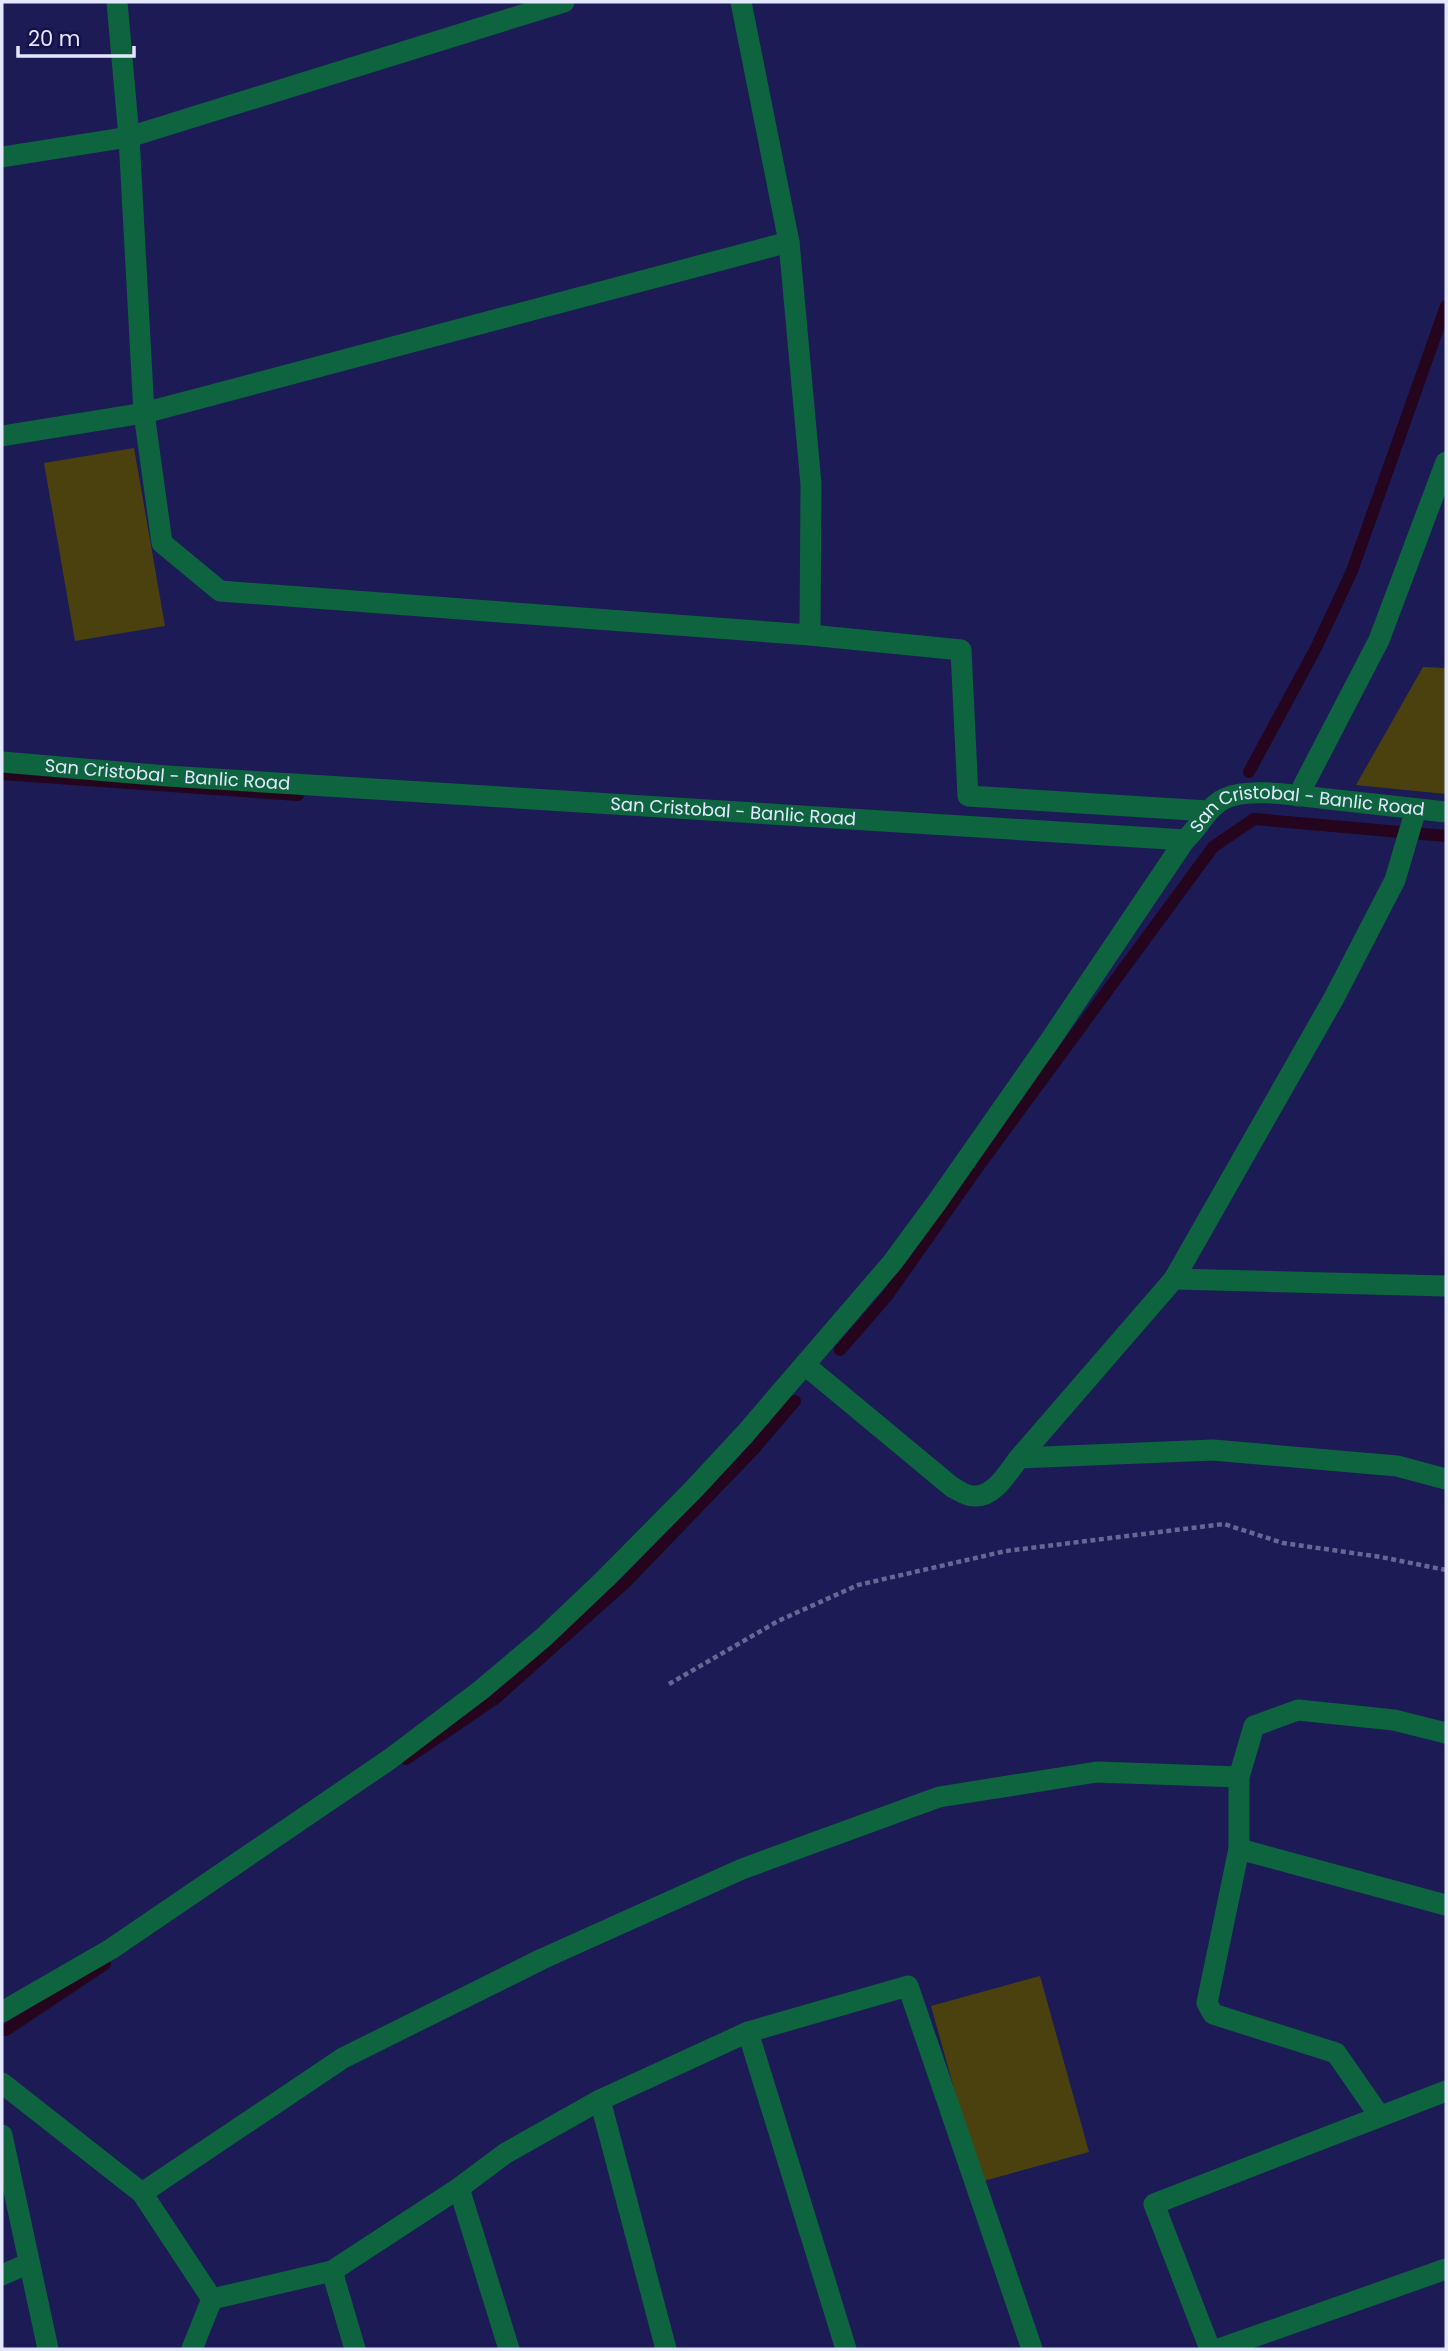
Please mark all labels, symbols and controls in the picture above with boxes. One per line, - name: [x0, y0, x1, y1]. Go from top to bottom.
- scale bar: [18, 14, 133, 58]
- text: 20 m: [28, 24, 81, 53]
- street label: San Cristobal - Banlic Road: [44, 753, 291, 796]
- street label: San Cristobal - Banlic Road: [1184, 780, 1426, 838]
- street label: San Cristobal - Banlic Road: [610, 791, 857, 831]

